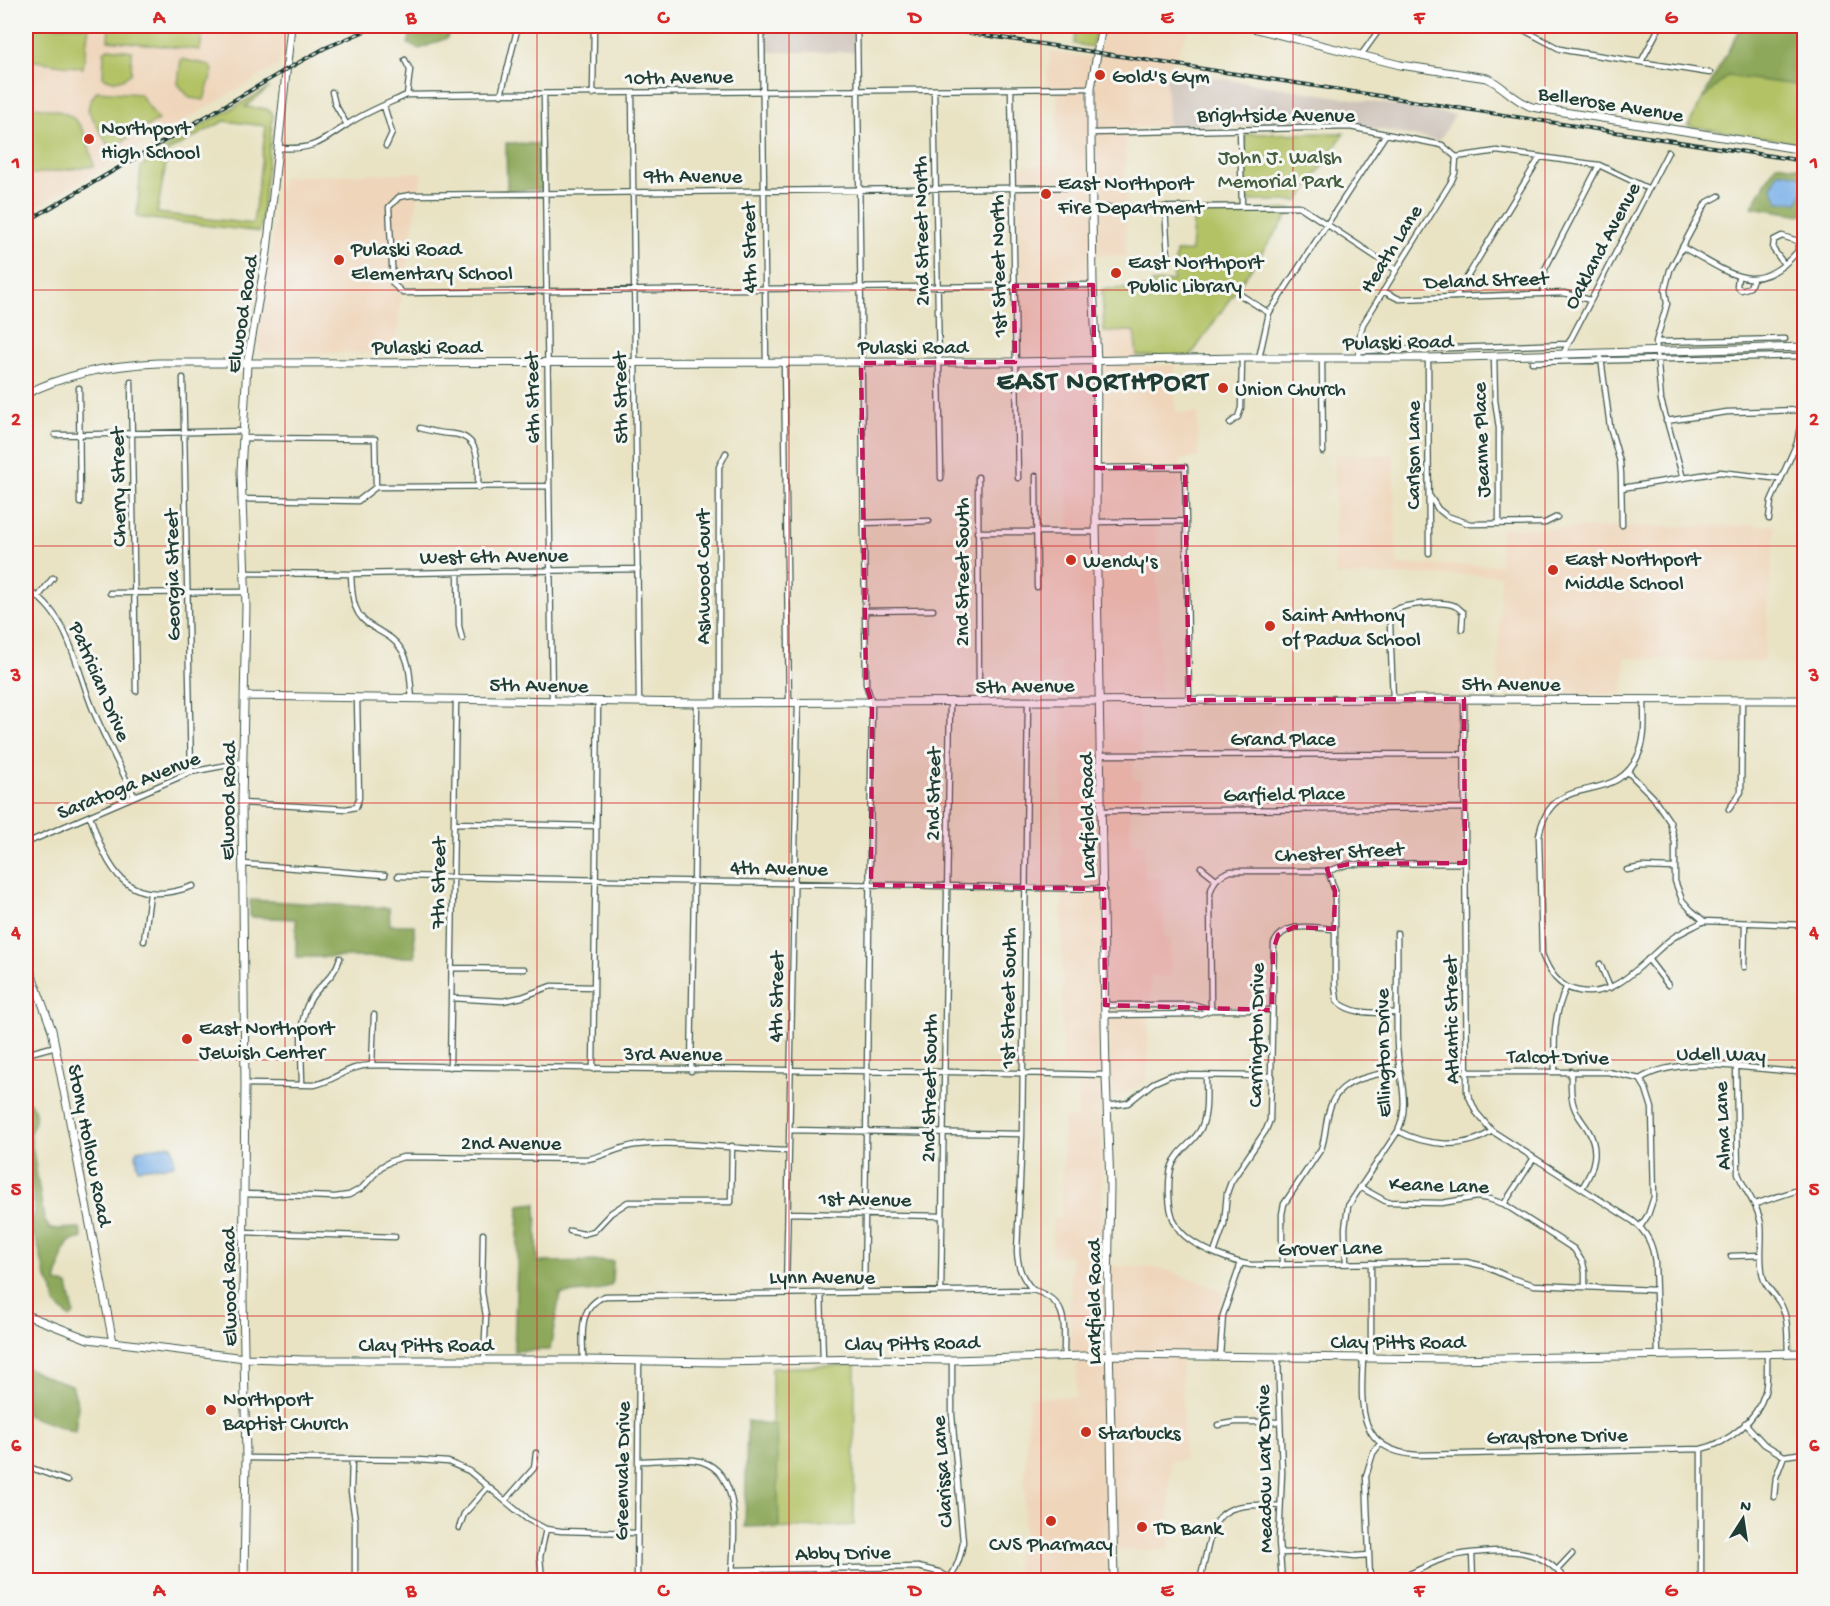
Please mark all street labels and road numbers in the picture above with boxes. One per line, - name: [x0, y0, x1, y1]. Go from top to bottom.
- street label: 10th Avenue: [624, 66, 735, 93]
- street label: Bellerose Avenue: [1535, 82, 1686, 130]
- street label: Brightside Avenue: [1196, 105, 1356, 130]
- street label: 2nd Street North: [910, 156, 937, 306]
- street label: 9th Avenue: [643, 166, 743, 191]
- street label: Oakland Avenue: [1560, 178, 1649, 314]
- street label: 1st Street North: [987, 194, 1014, 338]
- street label: 4th Street: [738, 200, 765, 294]
- street label: Heath Lane: [1356, 200, 1431, 299]
- street label: Elwood Road: [223, 252, 266, 375]
- street label: Deland Street: [1422, 268, 1551, 297]
- street label: Pulaski Road: [1342, 331, 1455, 358]
- street label: Pulaski Road: [371, 337, 484, 362]
- street label: Pulaski Road: [857, 337, 970, 362]
- street label: 5th Street: [609, 349, 636, 444]
- street label: 6th Street: [521, 350, 548, 444]
- street label: Jeanne Place: [1469, 381, 1498, 498]
- street label: Carlson Lane: [1403, 399, 1428, 509]
- street label: Cherry Street: [107, 424, 134, 547]
- street label: 2nd Street South: [952, 498, 977, 646]
- street label: Georgia Street: [161, 507, 188, 641]
- street label: Ashwood Court: [693, 507, 718, 644]
- street label: West 6th Avenue: [420, 545, 570, 572]
- street label: Patrician Drive: [61, 618, 135, 747]
- street label: 5th Avenue: [489, 674, 590, 701]
- street label: 5th Avenue: [1461, 674, 1562, 699]
- street label: 5th Avenue: [975, 675, 1076, 702]
- street label: Grand Place: [1230, 729, 1337, 754]
- street label: Elwood Road: [217, 740, 244, 861]
- street label: 2nd Street: [922, 745, 949, 841]
- street label: Saratoga Avenue: [54, 747, 205, 827]
- street label: Larkfield Road: [1076, 751, 1103, 879]
- street label: Garfield Place: [1223, 783, 1346, 810]
- street label: 7th Street: [427, 835, 454, 930]
- street label: Chester Street: [1274, 839, 1407, 870]
- street label: 4th Avenue: [730, 857, 829, 884]
- street label: 1st Street South: [997, 927, 1024, 1070]
- street label: 4th Street: [765, 949, 792, 1043]
- street label: Atlantic Street: [1440, 953, 1467, 1084]
- street label: Carrington Drive: [1245, 961, 1272, 1108]
- street label: Ellington Drive: [1372, 987, 1399, 1118]
- street label: 2nd Street South: [918, 1013, 945, 1163]
- street label: Udell Way: [1676, 1043, 1766, 1070]
- street label: 3rd Avenue: [623, 1044, 724, 1069]
- street label: Talcot Drive: [1506, 1046, 1610, 1073]
- street label: Stony Hollow Road: [60, 1062, 116, 1231]
- street label: Alma Lane: [1710, 1080, 1739, 1171]
- street label: 2nd Avenue: [461, 1133, 563, 1158]
- street label: Keane Lane: [1388, 1173, 1490, 1202]
- street label: 1st Avenue: [817, 1188, 913, 1215]
- street label: Elwood Road: [218, 1226, 245, 1347]
- street label: Larkfield Road: [1084, 1237, 1109, 1365]
- street label: Grover Lane: [1278, 1237, 1384, 1264]
- street label: Lynn Avenue: [769, 1267, 876, 1292]
- street label: Clay Pitts Road: [844, 1332, 981, 1359]
- street label: Clay Pitts Road: [1331, 1332, 1467, 1357]
- street label: Clay Pitts Road: [359, 1335, 495, 1360]
- street label: Meadow Lark Drive: [1253, 1383, 1280, 1553]
- street label: Greenvale Drive: [611, 1400, 638, 1541]
- street label: Clarissa Lane: [928, 1414, 961, 1528]
- street label: Graystone Drive: [1486, 1425, 1629, 1452]
- street label: Abby Drive: [795, 1542, 892, 1569]

